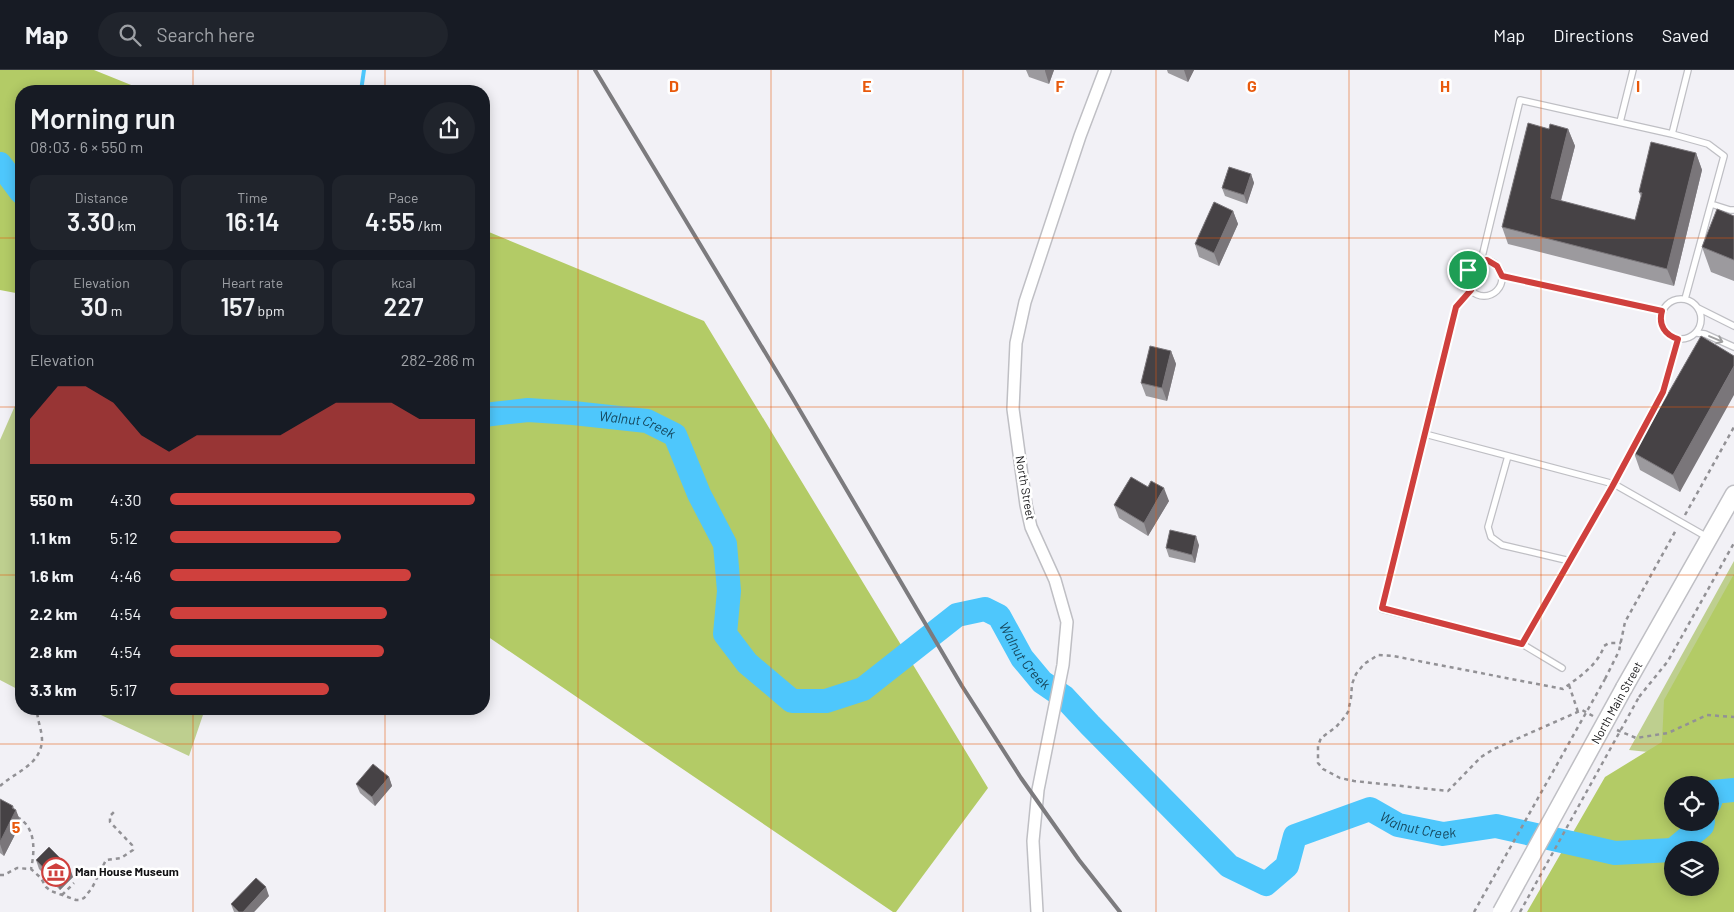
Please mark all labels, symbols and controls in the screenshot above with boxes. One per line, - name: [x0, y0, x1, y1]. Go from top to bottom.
- search box: [98, 12, 448, 57]
- text: Map: [25, 20, 68, 49]
- icon: search: [116, 21, 144, 49]
- text: Search here: [156, 23, 255, 46]
- text: Map: [1493, 24, 1525, 46]
- text: Directions: [1553, 24, 1634, 46]
- text: Saved: [1662, 24, 1709, 46]
- text: D: [669, 76, 679, 95]
- text: E: [862, 76, 872, 95]
- text: F: [1056, 76, 1065, 95]
- text: G: [1247, 76, 1257, 95]
- text: H: [1440, 76, 1450, 95]
- text: I: [1636, 76, 1640, 95]
- text: Morning run: [30, 101, 176, 135]
- button: share: [423, 102, 475, 154]
- text: 08:03 · 6 × 550 m: [30, 137, 143, 156]
- text: Distance: [75, 189, 128, 206]
- text: Time: [237, 189, 268, 206]
- text: Pace: [388, 189, 419, 206]
- text: 3.30: [67, 206, 115, 236]
- text: 16:14: [225, 206, 280, 236]
- text: 4:55: [365, 206, 415, 236]
- text: km: [115, 217, 136, 234]
- text: /km: [415, 217, 442, 234]
- pin: [1447, 249, 1489, 291]
- icon: arrive: [1454, 256, 1482, 284]
- text: Elevation: [73, 274, 130, 291]
- text: Heart rate: [222, 274, 283, 291]
- text: kcal: [391, 274, 416, 291]
- text: 30: [81, 291, 108, 321]
- text: 157: [220, 291, 255, 321]
- text: 227: [384, 291, 423, 321]
- text: m: [108, 302, 122, 319]
- text: bpm: [255, 302, 285, 319]
- one-way arrow: [1708, 334, 1723, 344]
- text: Elevation: [30, 350, 94, 369]
- text: 282–286 m: [401, 350, 475, 369]
- water label: Walnut Creek: [598, 407, 678, 442]
- street label: North Street: [1013, 455, 1039, 521]
- text: 550 m: [30, 490, 73, 509]
- text: 4:30: [110, 490, 142, 509]
- text: 1.1 km: [30, 528, 71, 547]
- text: 5:12: [110, 528, 138, 547]
- text: 1.6 km: [30, 566, 74, 585]
- text: 4:46: [110, 566, 141, 585]
- text: 2.2 km: [30, 604, 77, 623]
- text: 4:54: [110, 604, 141, 623]
- water label: Walnut Creek: [996, 619, 1053, 693]
- text: 2.8 km: [30, 642, 77, 661]
- text: 4:54: [110, 642, 141, 661]
- street label: North Main Street: [1588, 659, 1645, 746]
- text: 3.3 km: [30, 680, 77, 699]
- text: 5:17: [110, 680, 137, 699]
- map controls: [1664, 776, 1719, 896]
- button: locate: [1664, 776, 1719, 831]
- water label: Walnut Creek: [1377, 807, 1457, 842]
- text: 5: [12, 817, 21, 836]
- button: layers: [1664, 841, 1719, 896]
- museum icon: Man House Museum: [41, 857, 71, 887]
- place label: Man House Museum: [75, 864, 179, 878]

